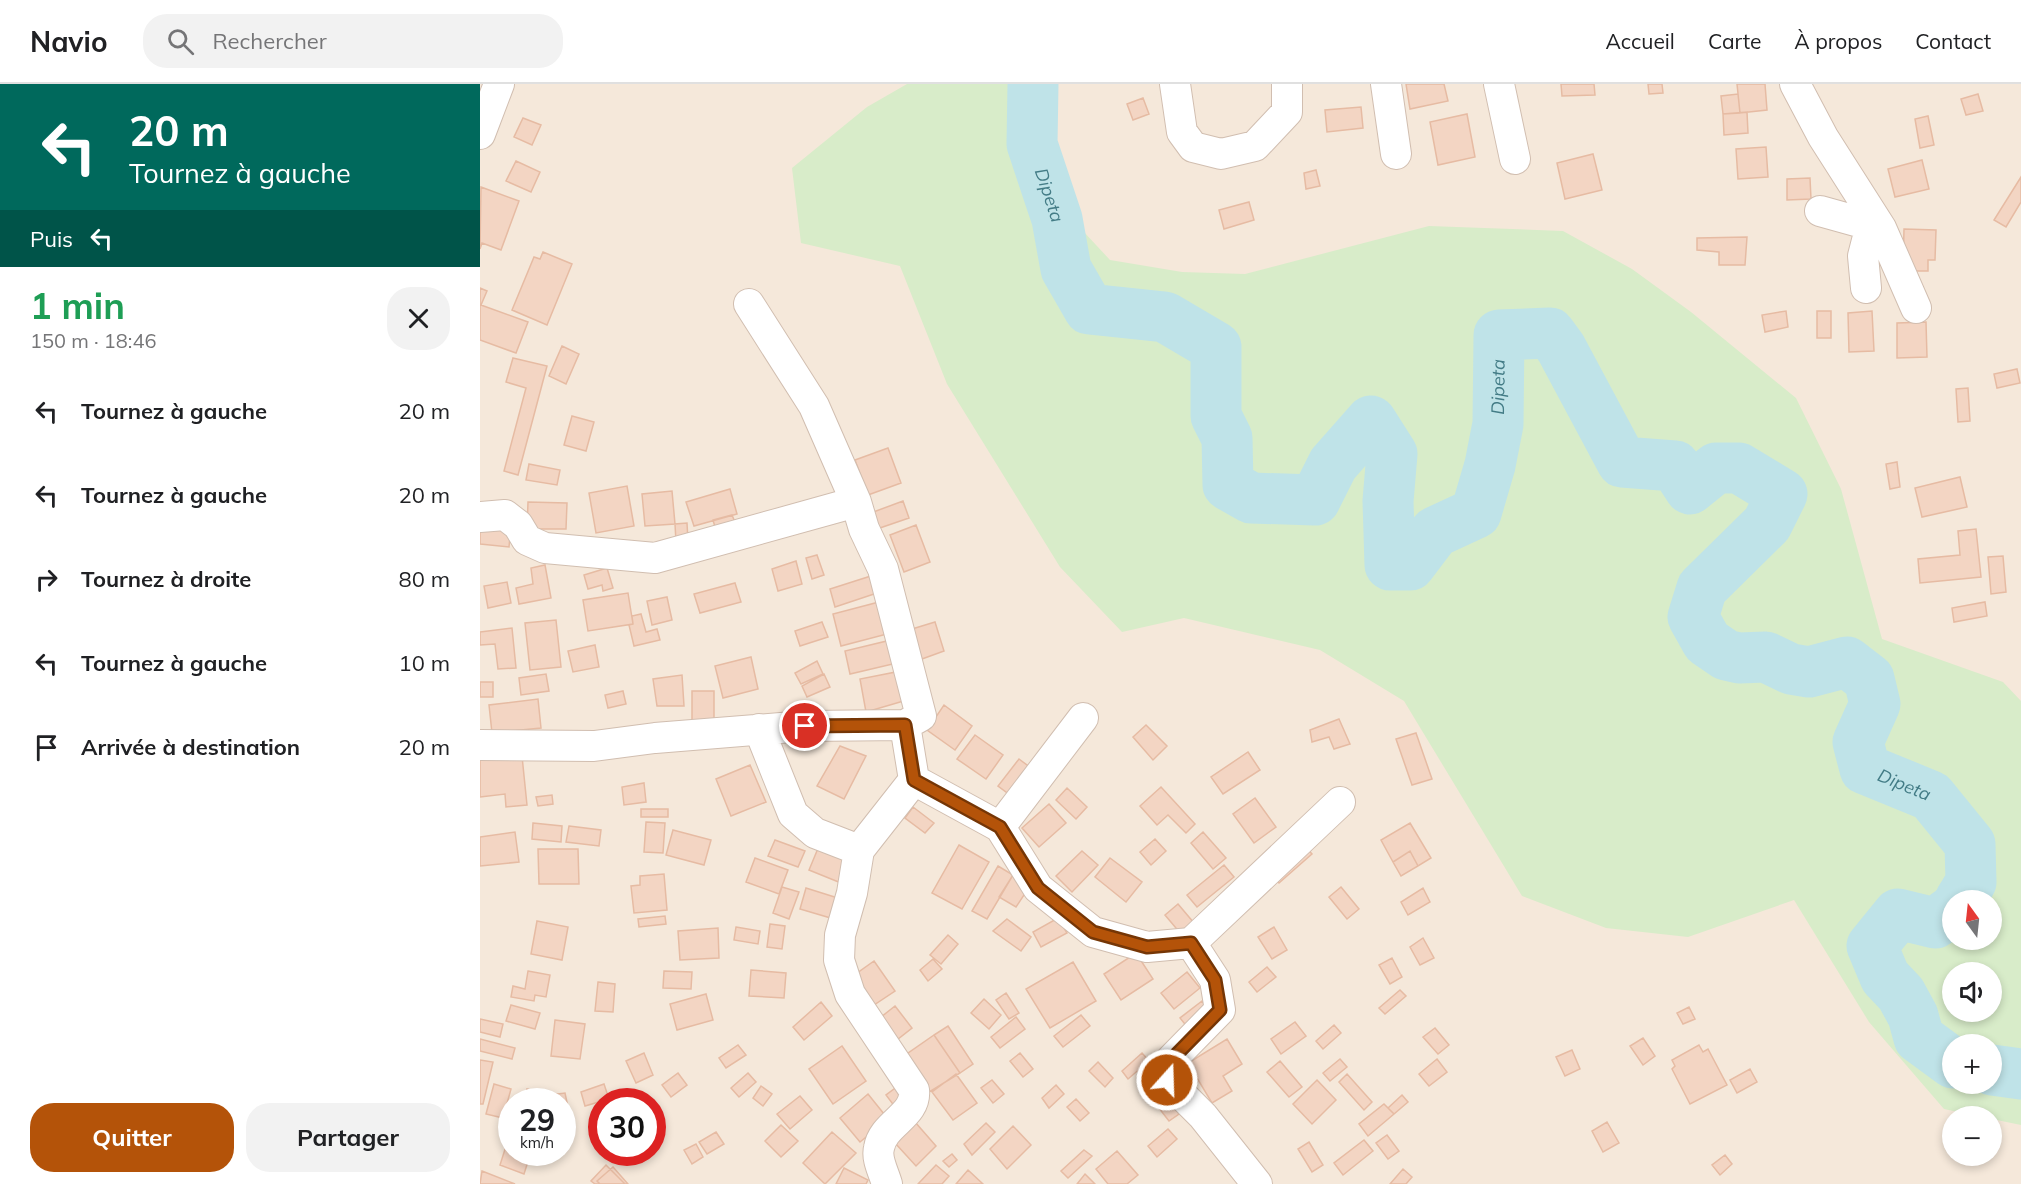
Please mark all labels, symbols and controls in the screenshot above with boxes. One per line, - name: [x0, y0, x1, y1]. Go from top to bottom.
- search box: [143, 14, 563, 68]
- text: Navio: [30, 24, 107, 59]
- icon: search: [164, 25, 197, 58]
- text: Rechercher: [212, 27, 327, 55]
- text: Accueil: [1605, 28, 1675, 54]
- text: Carte: [1708, 28, 1761, 54]
- text: À propos: [1794, 28, 1882, 54]
- text: Contact: [1915, 28, 1991, 54]
- text: 20 m: [129, 104, 229, 157]
- icon: left: [30, 108, 108, 186]
- text: Tournez à gauche: [129, 156, 351, 190]
- water label: Dipeta: [1030, 165, 1069, 225]
- icon: left: [85, 222, 118, 255]
- text: Puis: [30, 225, 73, 253]
- text: 1 min: [30, 283, 125, 328]
- button: close: [387, 287, 450, 350]
- text: 150 m · 18:46: [30, 328, 156, 353]
- water label: Dipeta: [1486, 359, 1510, 415]
- icon: left: [30, 395, 63, 428]
- text: Tournez à gauche: [81, 397, 267, 425]
- text: 20 m: [399, 397, 450, 425]
- icon: left: [30, 479, 63, 512]
- text: Tournez à gauche: [81, 481, 267, 509]
- text: 20 m: [399, 481, 450, 509]
- icon: right: [30, 563, 63, 596]
- text: Tournez à droite: [81, 565, 251, 593]
- text: 80 m: [399, 565, 450, 593]
- icon: left: [30, 647, 63, 680]
- text: Tournez à gauche: [81, 649, 267, 677]
- text: 10 m: [399, 649, 450, 677]
- pin: [779, 700, 830, 751]
- icon: arrive: [788, 709, 821, 742]
- icon: arrive: [30, 731, 63, 764]
- text: Arrivée à destination: [81, 733, 300, 761]
- text: 20 m: [399, 733, 450, 761]
- water label: Dipeta: [1874, 763, 1935, 806]
- north arrow: [1942, 890, 2002, 950]
- map controls: [1942, 890, 2002, 1166]
- button: sound: [1942, 962, 2002, 1022]
- button: +: [1942, 1034, 2002, 1094]
- position arrow: [1135, 1048, 1199, 1112]
- speed limit sign: 30: [588, 1088, 666, 1166]
- text: 29: [519, 1101, 555, 1139]
- button: Quitter: [30, 1103, 234, 1172]
- button: Partager: [246, 1103, 450, 1172]
- button: −: [1942, 1106, 2002, 1166]
- text: km/h: [520, 1133, 554, 1152]

